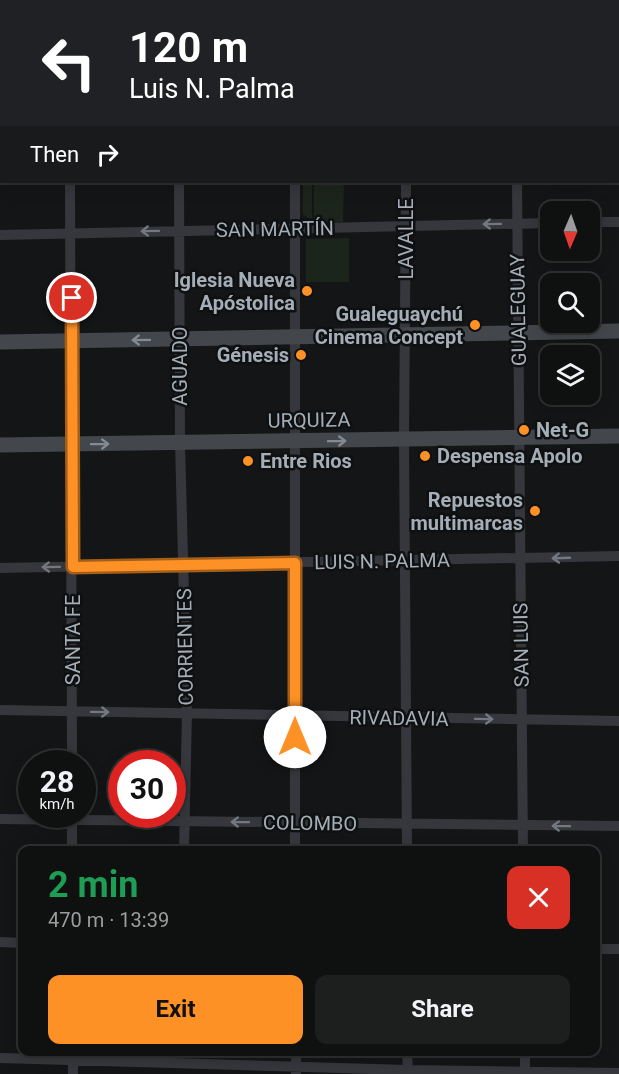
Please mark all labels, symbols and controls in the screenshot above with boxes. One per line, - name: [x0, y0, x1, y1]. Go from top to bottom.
- text: 120 m: [129, 23, 248, 72]
- icon: left: [30, 24, 108, 102]
- text: Luis N. Palma: [129, 73, 295, 105]
- icon: right: [91, 138, 124, 171]
- text: Then: [30, 142, 79, 167]
- street label: LAVALLE: [394, 198, 418, 280]
- north arrow: [540, 201, 600, 261]
- map controls: [540, 201, 600, 405]
- street label: SAN MARTÍN: [216, 216, 334, 242]
- one-way arrow: [483, 218, 503, 229]
- one-way arrow: [141, 226, 161, 237]
- street label: GUALEGUAY: [505, 254, 531, 366]
- place label: Iglesia Nueva Apóstolica: [174, 268, 295, 315]
- pin: [46, 272, 97, 323]
- button: search: [540, 273, 600, 333]
- icon: arrive: [55, 281, 88, 314]
- marker: Iglesia Nueva Apóstolica: [300, 284, 314, 298]
- place label: Gualeguaychú Cinema Concept: [315, 302, 463, 349]
- marker: Gualeguaychú Cinema Concept: [468, 318, 482, 332]
- street label: AGUADO: [168, 326, 192, 406]
- one-way arrow: [131, 334, 151, 346]
- place label: Génesis: [217, 343, 289, 367]
- button: layers: [540, 345, 600, 405]
- marker: Génesis: [294, 348, 308, 362]
- street label: URQUIZA: [267, 407, 351, 433]
- place label: Net-G: [536, 418, 589, 442]
- marker: Net-G: [517, 423, 531, 437]
- one-way arrow: [327, 435, 347, 447]
- one-way arrow: [90, 438, 110, 450]
- place label: Despensa Apolo: [437, 444, 583, 468]
- place label: Entre Rios: [260, 449, 352, 473]
- marker: Despensa Apolo: [418, 449, 432, 463]
- marker: Entre Rios: [241, 454, 255, 468]
- place label: Repuestos multimarcas: [411, 488, 523, 535]
- marker: Repuestos multimarcas: [528, 504, 542, 518]
- street label: LUIS N. PALMA: [314, 548, 450, 574]
- one-way arrow: [551, 552, 571, 563]
- one-way arrow: [41, 561, 61, 573]
- street label: CORRIENTES: [172, 588, 198, 706]
- street label: SANTA FE: [61, 595, 85, 685]
- street label: SAN LUIS: [508, 602, 534, 688]
- position arrow: [263, 705, 327, 769]
- street label: RIVADAVIA: [349, 705, 449, 731]
- one-way arrow: [90, 706, 110, 717]
- one-way arrow: [474, 713, 494, 725]
- speed limit sign: 30: [108, 750, 186, 828]
- text: 28: [40, 764, 74, 799]
- text: km/h: [39, 795, 75, 813]
- street label: COLOMBO: [263, 810, 357, 836]
- one-way arrow: [230, 816, 250, 828]
- one-way arrow: [551, 820, 571, 831]
- text: 2 min: [48, 864, 139, 906]
- button: close: [507, 866, 570, 929]
- text: 470 m · 13:39: [48, 908, 169, 932]
- button: Exit: [48, 975, 303, 1044]
- button: Share: [315, 975, 570, 1044]

